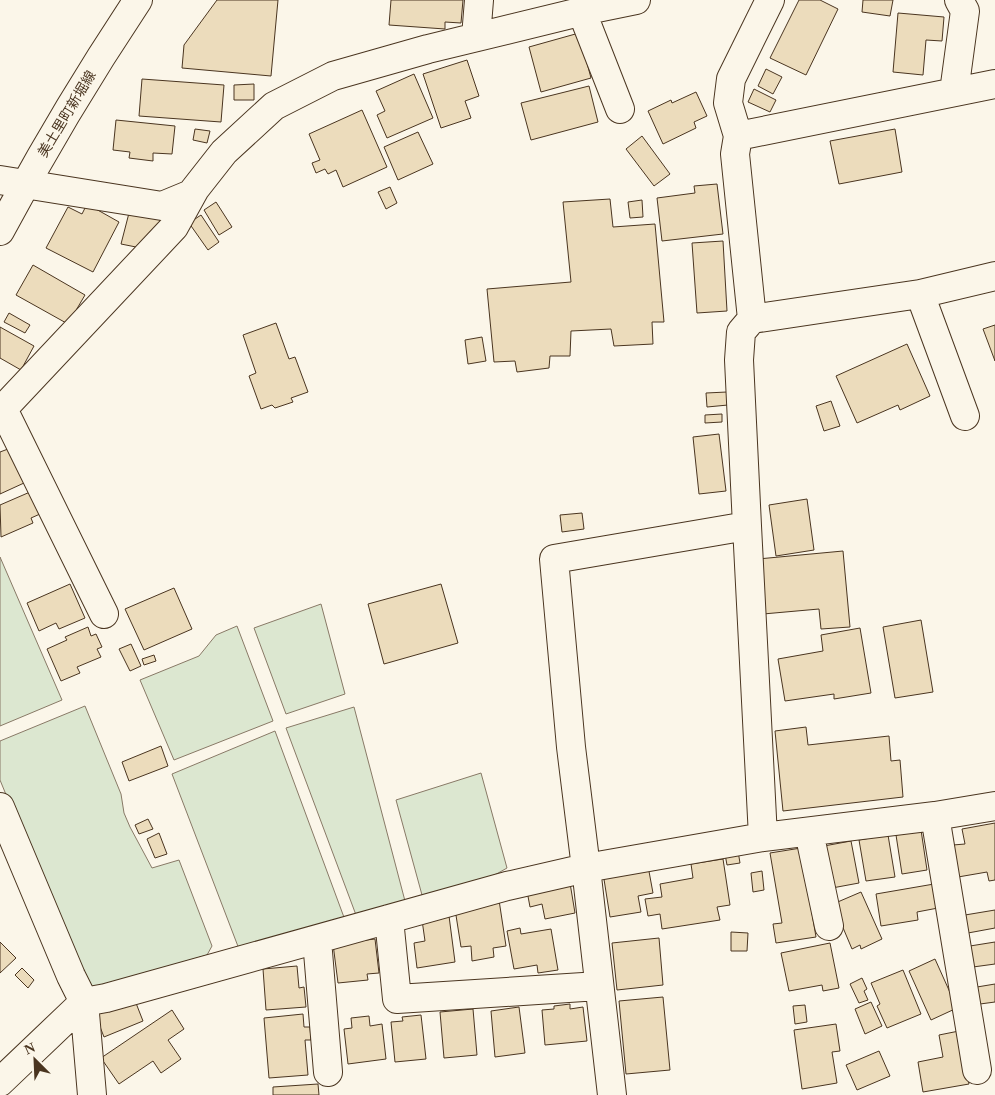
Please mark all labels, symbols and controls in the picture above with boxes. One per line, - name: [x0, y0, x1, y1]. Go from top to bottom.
- street label: 美土里町新堀線: [35, 68, 99, 160]
- north arrow: [10, 1035, 60, 1085]
- text: N: [22, 1040, 38, 1057]

